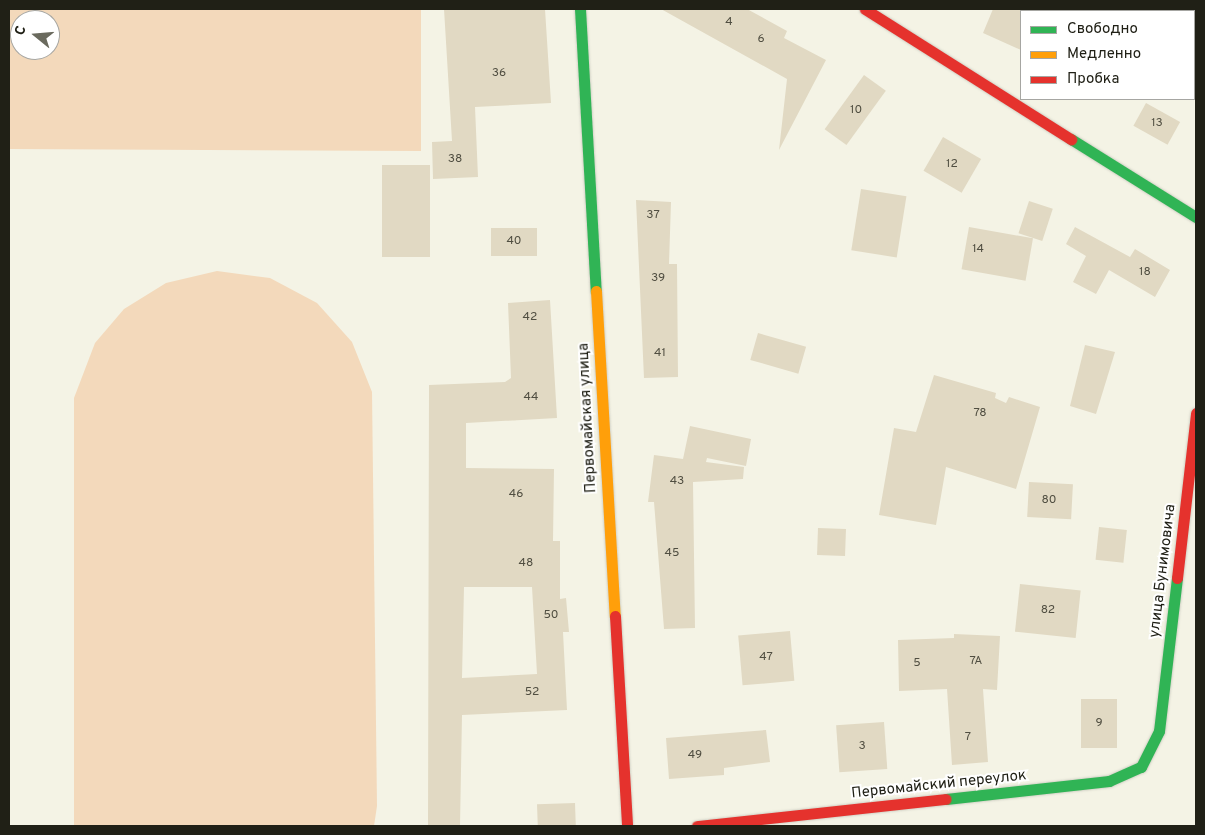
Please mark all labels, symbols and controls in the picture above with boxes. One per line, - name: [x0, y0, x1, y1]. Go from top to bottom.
- north arrow: [10, 10, 60, 60]
- legend: [1020, 10, 1195, 100]
- house number: 4: [725, 16, 733, 30]
- text: Свободно: [1067, 20, 1138, 39]
- text: С: [12, 24, 31, 38]
- house number: 6: [757, 33, 765, 47]
- text: Медленно: [1067, 45, 1141, 64]
- house number: 36: [492, 67, 506, 81]
- text: Пробка: [1067, 70, 1119, 89]
- house number: 10: [850, 104, 862, 118]
- house number: 13: [1151, 117, 1163, 131]
- house number: 38: [448, 153, 462, 167]
- house number: 12: [946, 158, 958, 172]
- house number: 37: [646, 209, 660, 223]
- house number: 40: [506, 235, 522, 249]
- house number: 14: [972, 243, 984, 257]
- house number: 18: [1139, 266, 1151, 280]
- house number: 39: [651, 272, 665, 286]
- house number: 42: [523, 311, 537, 325]
- street label: Первомайская улица: [575, 343, 601, 493]
- house number: 41: [654, 347, 666, 361]
- house number: 44: [524, 391, 538, 405]
- house number: 78: [973, 407, 987, 421]
- house number: 43: [670, 475, 684, 489]
- house number: 46: [509, 488, 523, 502]
- house number: 80: [1042, 494, 1056, 508]
- street label: улица Бунимовича: [1146, 503, 1180, 639]
- house number: 45: [665, 547, 679, 561]
- house number: 48: [519, 557, 533, 571]
- house number: 82: [1041, 604, 1055, 618]
- house number: 50: [543, 609, 559, 623]
- house number: 47: [759, 651, 773, 665]
- house number: 7А: [969, 655, 983, 669]
- house number: 5: [913, 657, 921, 671]
- house number: 52: [525, 686, 539, 700]
- house number: 9: [1095, 717, 1103, 731]
- house number: 7: [965, 731, 971, 745]
- house number: 3: [858, 740, 866, 754]
- house number: 49: [688, 749, 702, 763]
- street label: Первомайский переулок: [851, 767, 1027, 803]

